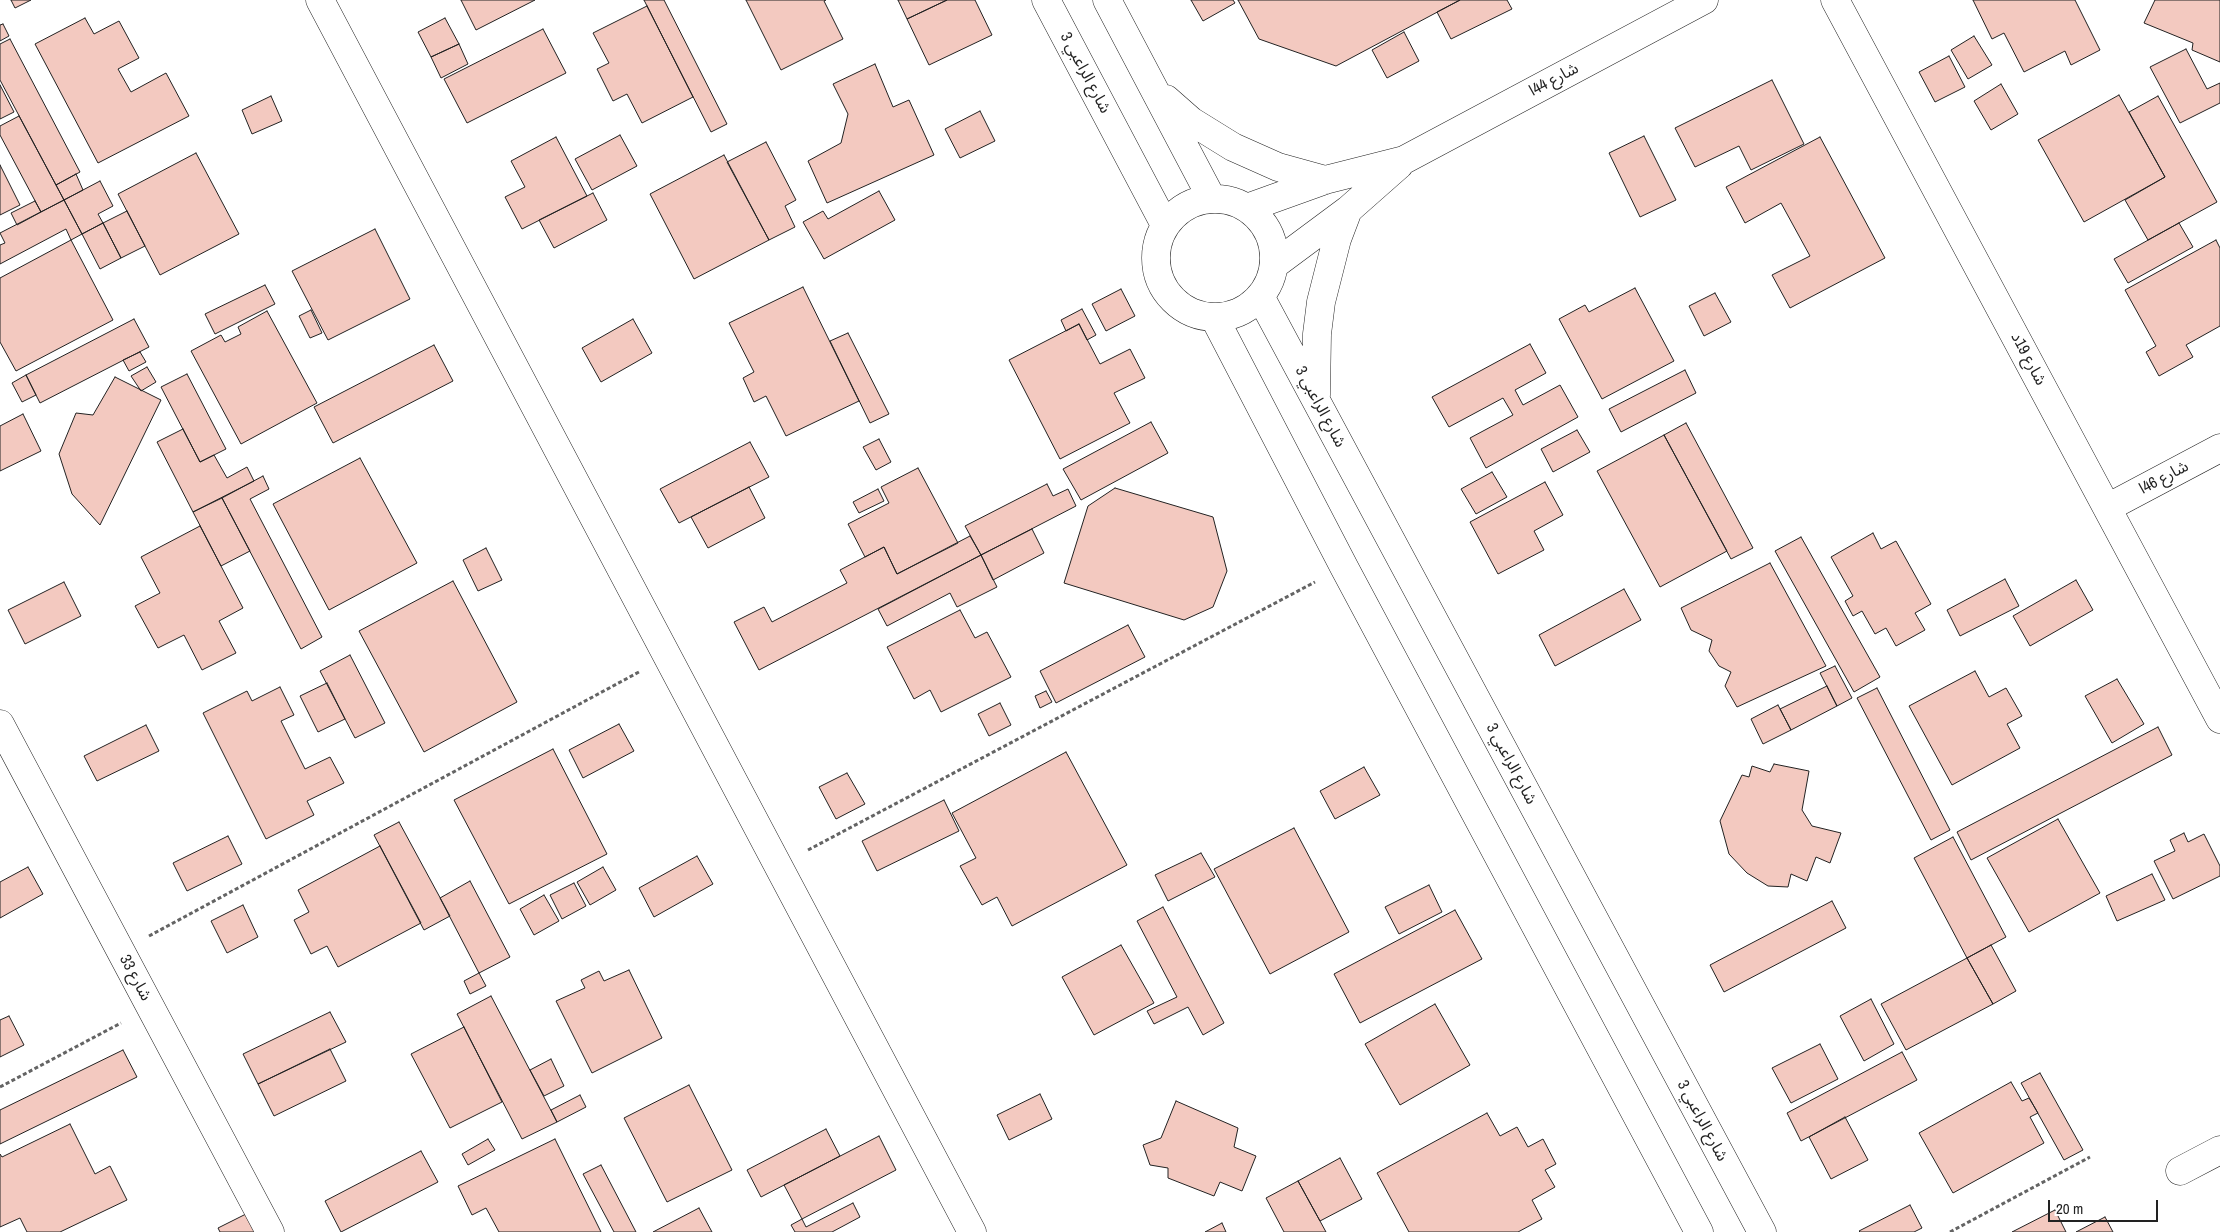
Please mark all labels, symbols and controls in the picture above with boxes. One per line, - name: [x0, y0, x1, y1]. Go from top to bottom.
- street label: شارع الراعبي 3: [1056, 29, 1114, 117]
- street label: شارع 44ا: [1526, 59, 1582, 101]
- street label: شارع 19د: [2006, 329, 2050, 389]
- street label: شارع الراعبي 3: [1291, 363, 1349, 451]
- street label: شارع 46ا: [2136, 457, 2192, 499]
- street label: شارع الراعبي 3: [1482, 720, 1540, 808]
- street label: شارع 33: [115, 952, 155, 1004]
- street label: شارع الراعبي 3: [1673, 1077, 1731, 1165]
- scale bar: [2050, 1190, 2160, 1222]
- text: 20 m: [2056, 1198, 2083, 1219]

